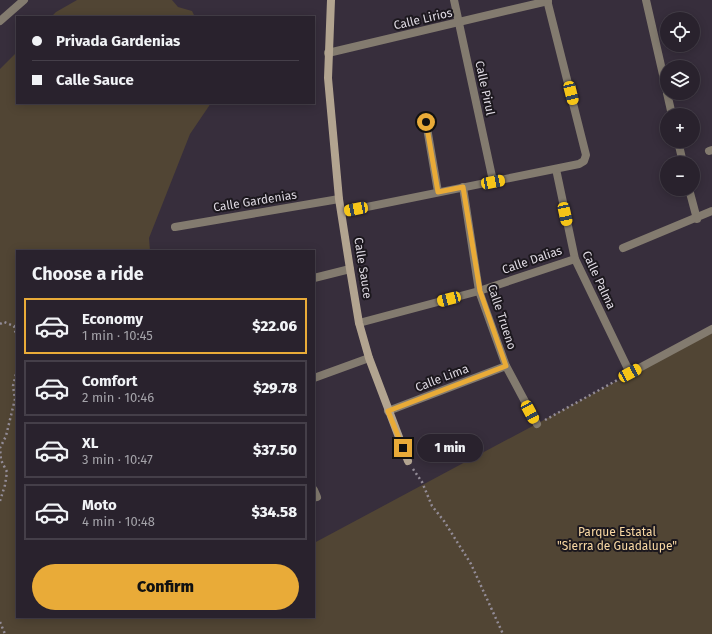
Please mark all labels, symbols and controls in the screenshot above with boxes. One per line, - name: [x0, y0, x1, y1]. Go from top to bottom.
- street label: Calle Lirios: [392, 5, 454, 33]
- map controls: [660, 12, 700, 196]
- button: locate: [660, 12, 700, 52]
- text: Privada Gardenias: [56, 32, 180, 50]
- street label: Calle Pirul: [472, 60, 498, 117]
- button: layers: [660, 60, 700, 100]
- text: Calle Sauce: [56, 71, 134, 89]
- car: [562, 80, 580, 106]
- button: +: [660, 108, 700, 148]
- route start: [417, 113, 435, 131]
- button: −: [660, 156, 700, 196]
- car: [480, 174, 506, 190]
- street label: Calle Gardenias: [212, 187, 298, 215]
- car: [343, 201, 369, 217]
- car: [557, 201, 573, 227]
- street label: Calle Sauce: [351, 236, 375, 300]
- street label: Calle Dalias: [500, 243, 564, 277]
- street label: Calle Palma: [579, 249, 619, 311]
- text: Choose a ride: [32, 263, 144, 285]
- street label: Calle Trueno: [485, 283, 519, 351]
- car: [436, 290, 462, 308]
- icon: car: [34, 308, 70, 344]
- text: Economy: [82, 310, 143, 328]
- text: $22.06: [252, 317, 297, 335]
- text: 1 min · 10:45: [82, 328, 153, 343]
- street label: Calle Lima: [413, 361, 471, 395]
- car: [617, 362, 643, 384]
- icon: car: [34, 370, 70, 406]
- text: Comfort: [82, 372, 138, 390]
- text: $29.78: [253, 379, 297, 397]
- text: 2 min · 10:46: [82, 390, 154, 405]
- car: [519, 399, 541, 425]
- icon: car: [34, 432, 70, 468]
- text: XL: [82, 434, 98, 452]
- callout: 1 min: [417, 434, 483, 462]
- route end: [394, 439, 412, 457]
- text: 1 min: [434, 440, 466, 455]
- text: $37.50: [253, 441, 297, 459]
- text: 3 min · 10:47: [82, 452, 153, 467]
- icon: car: [34, 494, 70, 530]
- text: Moto: [82, 496, 117, 514]
- text: $34.58: [251, 503, 297, 521]
- text: 4 min · 10:48: [82, 514, 155, 529]
- park label: Parque Estatal "Sierra de Guadalupe": [557, 525, 677, 553]
- button: Confirm: [32, 564, 299, 610]

